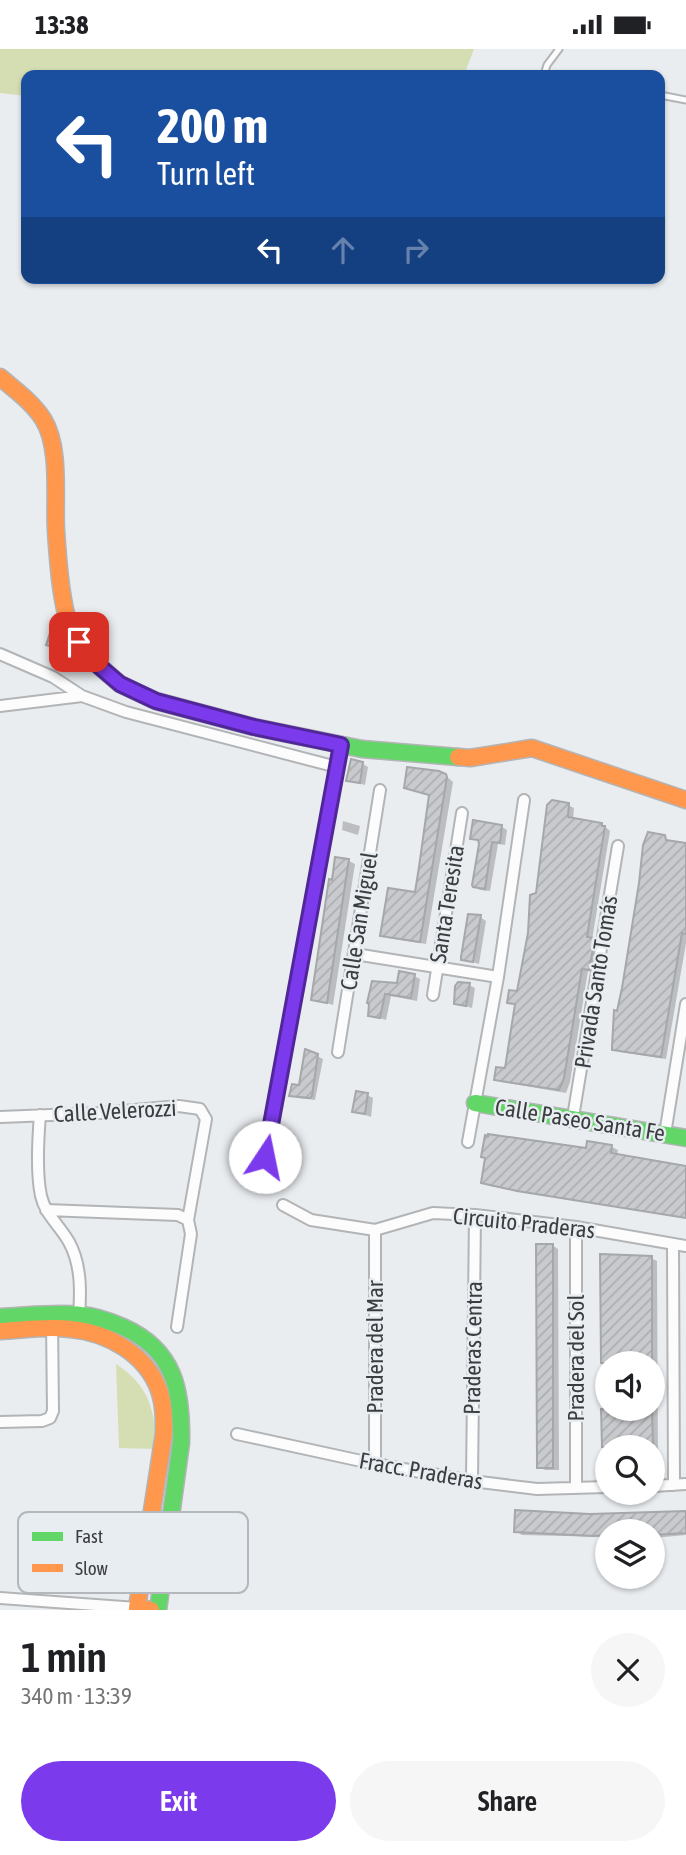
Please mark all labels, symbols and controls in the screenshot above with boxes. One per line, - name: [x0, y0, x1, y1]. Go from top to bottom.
- text: 13:38: [35, 10, 89, 40]
- text: 200 m: [157, 97, 268, 153]
- icon: left: [42, 98, 133, 189]
- text: Turn left: [157, 155, 255, 192]
- icon: left: [251, 231, 289, 269]
- icon: ahead: [324, 231, 362, 269]
- icon: right: [397, 231, 435, 269]
- pin: [49, 612, 109, 672]
- icon: arrive: [60, 623, 98, 661]
- street label: Santa Teresita: [425, 843, 469, 965]
- street label: Calle San Miguel: [335, 850, 383, 992]
- street label: Privada Santo Tomás: [569, 894, 623, 1070]
- street label: Calle Paseo Santa Fe: [493, 1094, 667, 1146]
- street label: Calle Velerozzi: [53, 1095, 177, 1127]
- position arrow: [228, 1120, 302, 1194]
- street label: Circuito Praderas: [452, 1203, 596, 1243]
- street label: Pradera del Mar: [362, 1279, 388, 1414]
- street label: Praderas Centra: [459, 1281, 487, 1415]
- street label: Pradera del Sol: [563, 1295, 589, 1421]
- map controls: [595, 1351, 665, 1589]
- button: sound: [595, 1351, 665, 1421]
- button: search: [595, 1435, 665, 1505]
- street label: Fracc. Praderas: [357, 1447, 485, 1495]
- legend: [18, 1512, 248, 1593]
- button: layers: [595, 1519, 665, 1589]
- text: Fast: [75, 1525, 103, 1547]
- text: Slow: [75, 1557, 109, 1579]
- text: 1 min: [21, 1633, 107, 1681]
- button: close: [591, 1633, 665, 1707]
- text: 340 m · 13:39: [21, 1683, 132, 1709]
- button: Exit: [21, 1761, 336, 1841]
- button: Share: [350, 1761, 665, 1841]

